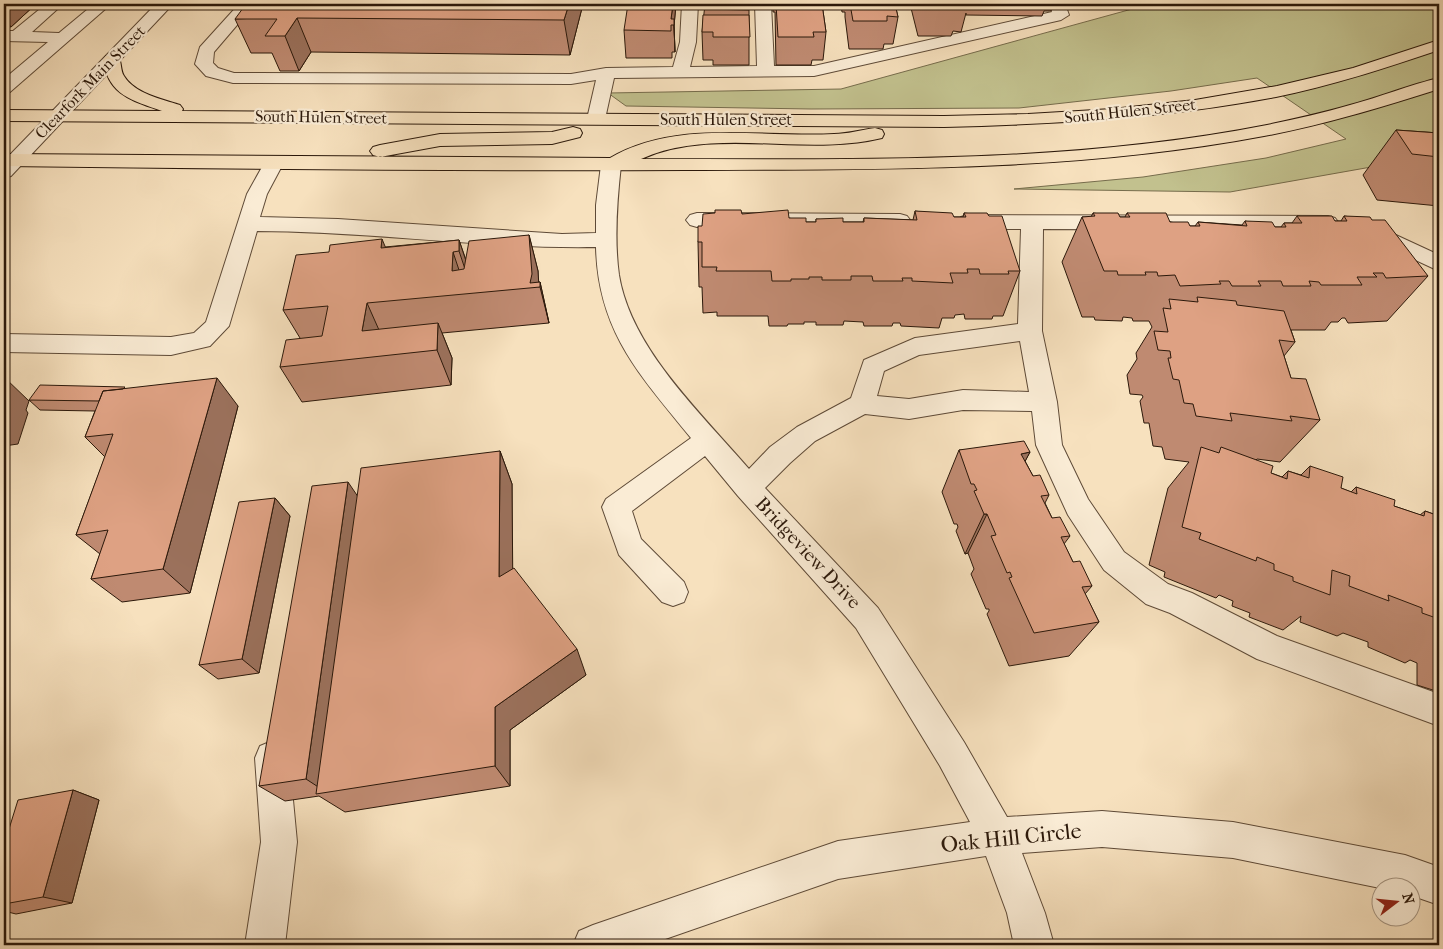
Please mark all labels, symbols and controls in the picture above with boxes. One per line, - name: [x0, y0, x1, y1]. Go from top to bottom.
- street label: Clearfork Main Street: [31, 21, 149, 143]
- street label: South Hulen Street: [1063, 95, 1197, 127]
- street label: South Hulen Street: [255, 106, 387, 128]
- street label: South Hulen Street: [660, 110, 792, 129]
- street label: Bridgeview Drive: [751, 493, 865, 613]
- street label: Oak Hill Circle: [939, 818, 1083, 858]
- north arrow: [1370, 876, 1420, 926]
- text: N: [1398, 891, 1418, 906]

